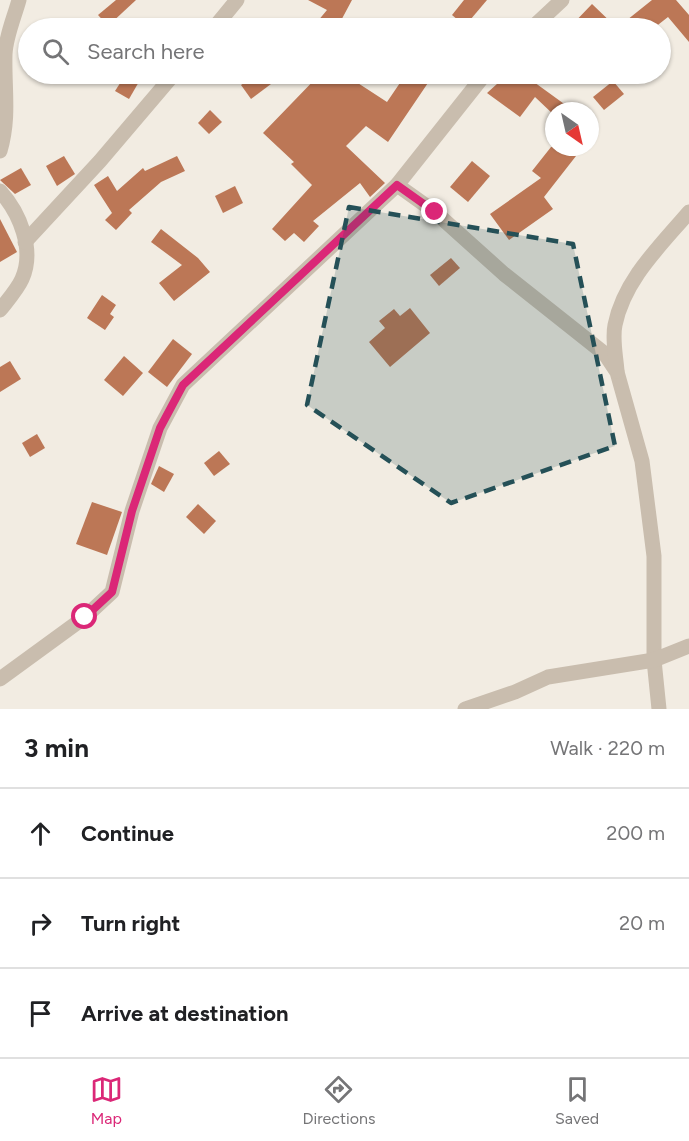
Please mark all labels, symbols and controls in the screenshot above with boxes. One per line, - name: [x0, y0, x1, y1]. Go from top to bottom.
- search box: [18, 18, 671, 84]
- icon: search: [39, 35, 72, 68]
- text: Search here: [87, 38, 205, 65]
- north arrow: [545, 102, 599, 156]
- route end: [421, 198, 447, 224]
- route start: [71, 603, 97, 629]
- text: 3 min: [24, 732, 89, 764]
- text: Walk · 220 m: [550, 736, 665, 760]
- icon: ahead: [24, 817, 57, 850]
- text: Continue: [81, 820, 174, 847]
- text: 200 m: [606, 821, 665, 845]
- icon: right: [24, 907, 57, 940]
- text: Turn right: [81, 910, 180, 937]
- text: 20 m: [619, 911, 665, 935]
- icon: arrive: [24, 997, 57, 1030]
- text: Arrive at destination: [81, 1000, 289, 1027]
- tab: Map: [90, 1073, 123, 1128]
- tab: Directions: [302, 1073, 375, 1128]
- tab: Saved: [555, 1073, 599, 1128]

